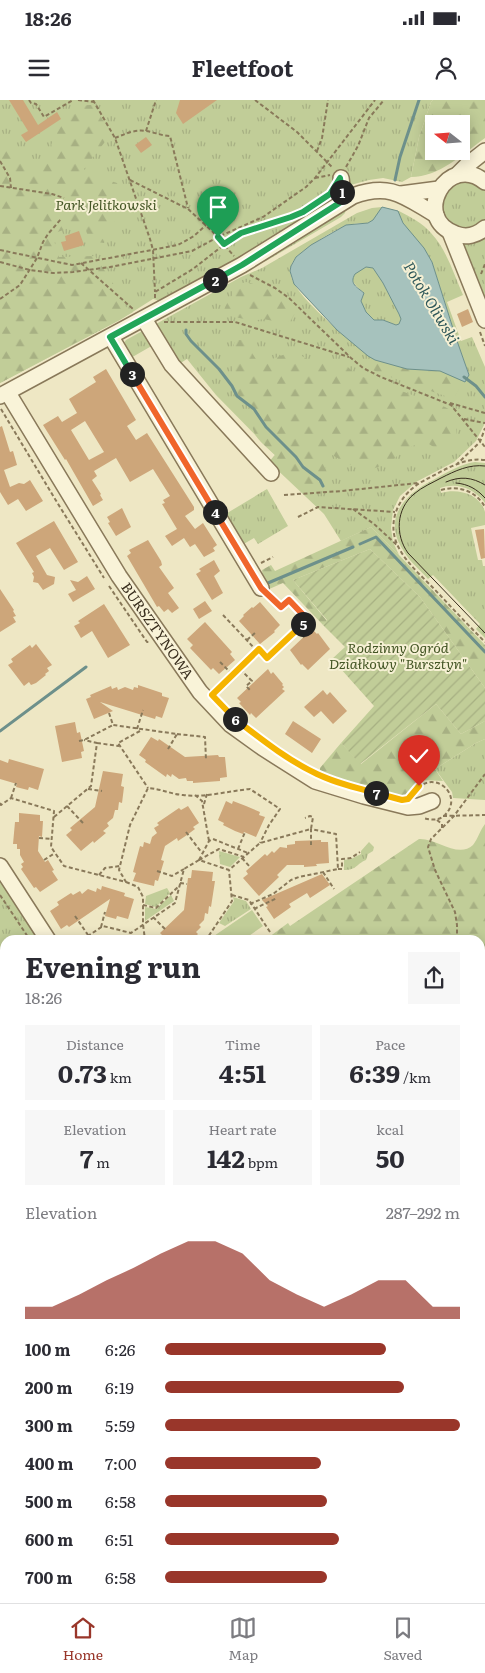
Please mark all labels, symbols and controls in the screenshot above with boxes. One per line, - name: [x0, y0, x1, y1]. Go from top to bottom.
- text: 18:26: [25, 4, 72, 32]
- text: Fleetfoot: [192, 51, 293, 84]
- icon: menu: [25, 54, 53, 82]
- icon: person: [432, 54, 460, 82]
- north arrow: [425, 115, 470, 160]
- map controls: [425, 115, 470, 160]
- pin: 1: [330, 180, 354, 204]
- text: 1: [340, 182, 345, 202]
- pin: [197, 186, 239, 237]
- icon: arrive: [204, 193, 232, 221]
- park label: Park Jelitkowski: [55, 194, 158, 214]
- water label: Potok Oliwski: [399, 257, 466, 348]
- pin: 2: [202, 268, 228, 292]
- text: 2: [212, 270, 219, 290]
- pin: 3: [120, 362, 144, 386]
- text: 3: [129, 364, 136, 384]
- pin: 4: [202, 500, 228, 524]
- text: 4: [211, 502, 220, 522]
- street label: BURSZTYNOWA: [117, 578, 199, 683]
- pin: 5: [290, 612, 316, 636]
- text: 5: [300, 614, 307, 634]
- park label: Rodzinny Ogród Działkowy "Bursztyn": [329, 637, 467, 673]
- pin: 6: [222, 706, 248, 732]
- text: 6: [231, 709, 240, 729]
- pin: [398, 735, 440, 786]
- icon: check: [405, 742, 433, 770]
- pin: 7: [364, 780, 388, 806]
- text: 7: [373, 783, 380, 803]
- text: Evening run: [25, 945, 201, 987]
- button: share: [408, 952, 460, 1004]
- text: 18:26: [25, 985, 62, 1009]
- text: Distance: [66, 1034, 124, 1054]
- text: Time: [225, 1034, 260, 1054]
- text: Pace: [375, 1034, 405, 1054]
- text: 0.73: [58, 1054, 107, 1091]
- text: 4:51: [219, 1054, 266, 1091]
- text: 6:39: [349, 1054, 400, 1091]
- text: km: [107, 1067, 132, 1087]
- text: /km: [400, 1067, 431, 1087]
- text: Elevation: [63, 1119, 126, 1139]
- text: Heart rate: [209, 1119, 276, 1139]
- text: kcal: [376, 1119, 404, 1139]
- text: 7: [80, 1139, 93, 1176]
- text: 142: [207, 1139, 245, 1176]
- text: 50: [376, 1139, 405, 1176]
- text: m: [93, 1152, 110, 1172]
- text: bpm: [245, 1152, 278, 1172]
- text: Elevation: [25, 1200, 97, 1224]
- text: 287–292 m: [386, 1200, 460, 1224]
- text: 100 m: [25, 1337, 71, 1361]
- text: 6:26: [105, 1337, 135, 1361]
- text: 200 m: [25, 1375, 72, 1399]
- text: 6:19: [105, 1375, 134, 1399]
- text: 300 m: [25, 1413, 73, 1437]
- text: 5:59: [105, 1413, 135, 1437]
- text: 400 m: [25, 1451, 74, 1475]
- text: 7:00: [105, 1451, 137, 1475]
- text: 500 m: [25, 1489, 73, 1513]
- text: 6:58: [105, 1489, 136, 1513]
- text: 600 m: [25, 1527, 73, 1551]
- text: 6:51: [105, 1527, 134, 1551]
- text: 700 m: [25, 1565, 73, 1589]
- text: 6:58: [105, 1565, 136, 1589]
- tab: Home: [63, 1614, 103, 1664]
- tab: Map: [228, 1614, 258, 1664]
- tab: Saved: [383, 1614, 422, 1664]

